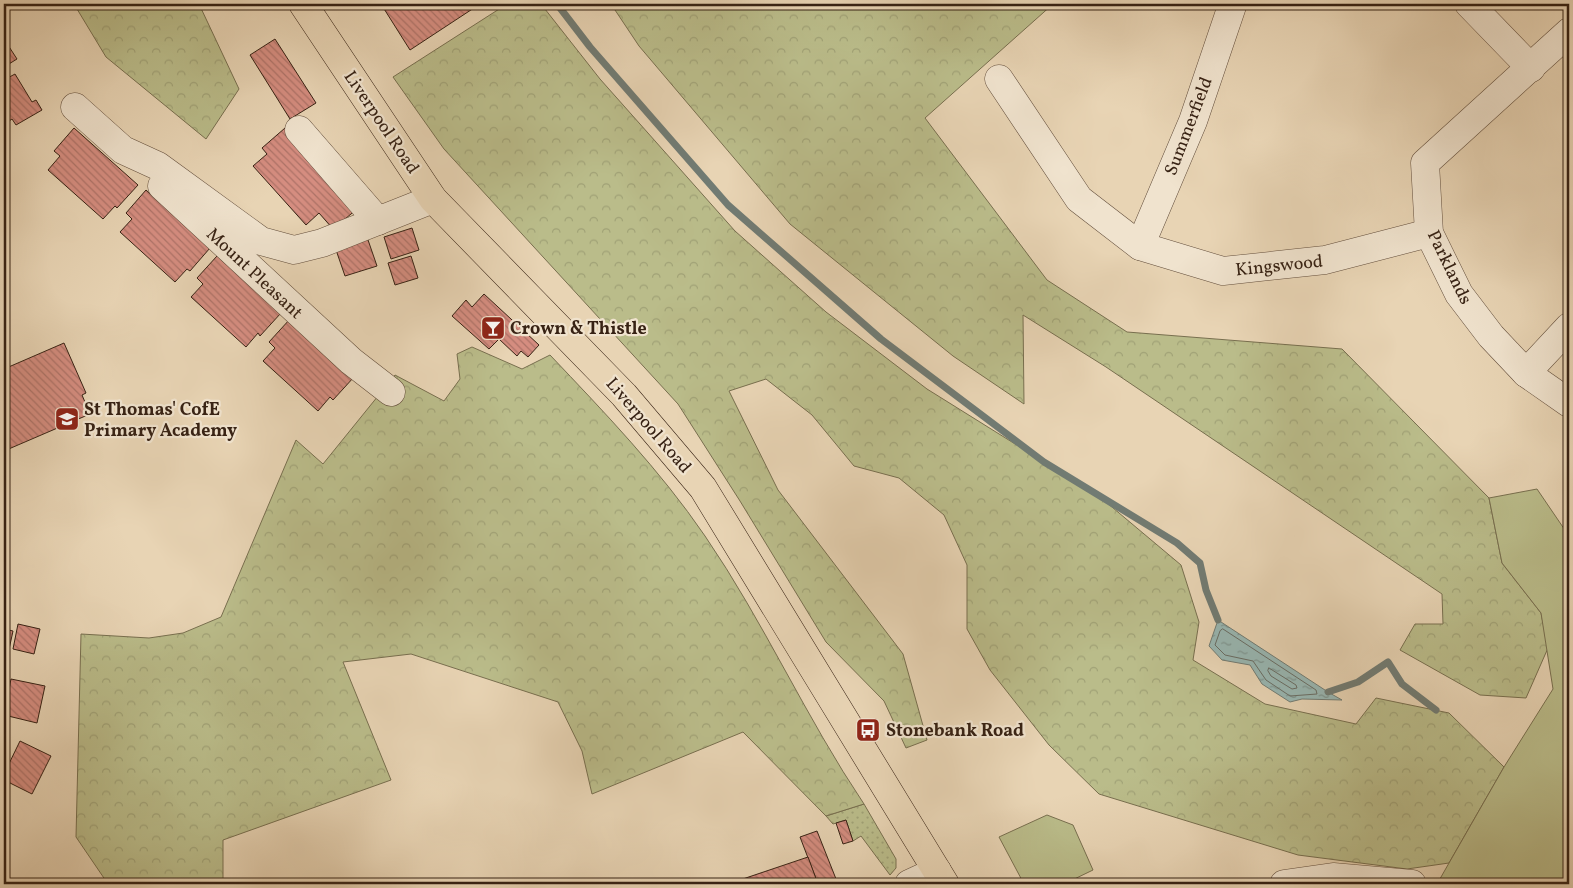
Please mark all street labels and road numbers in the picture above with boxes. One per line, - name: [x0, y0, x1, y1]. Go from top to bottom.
- street label: Liverpool Road: [337, 66, 425, 179]
- street label: Summerfield: [1159, 74, 1220, 179]
- street label: Mount Pleasant: [200, 223, 308, 325]
- street label: Parklands: [1420, 226, 1477, 309]
- street label: Kingswood: [1234, 249, 1324, 284]
- street label: Liverpool Road: [599, 373, 697, 479]

